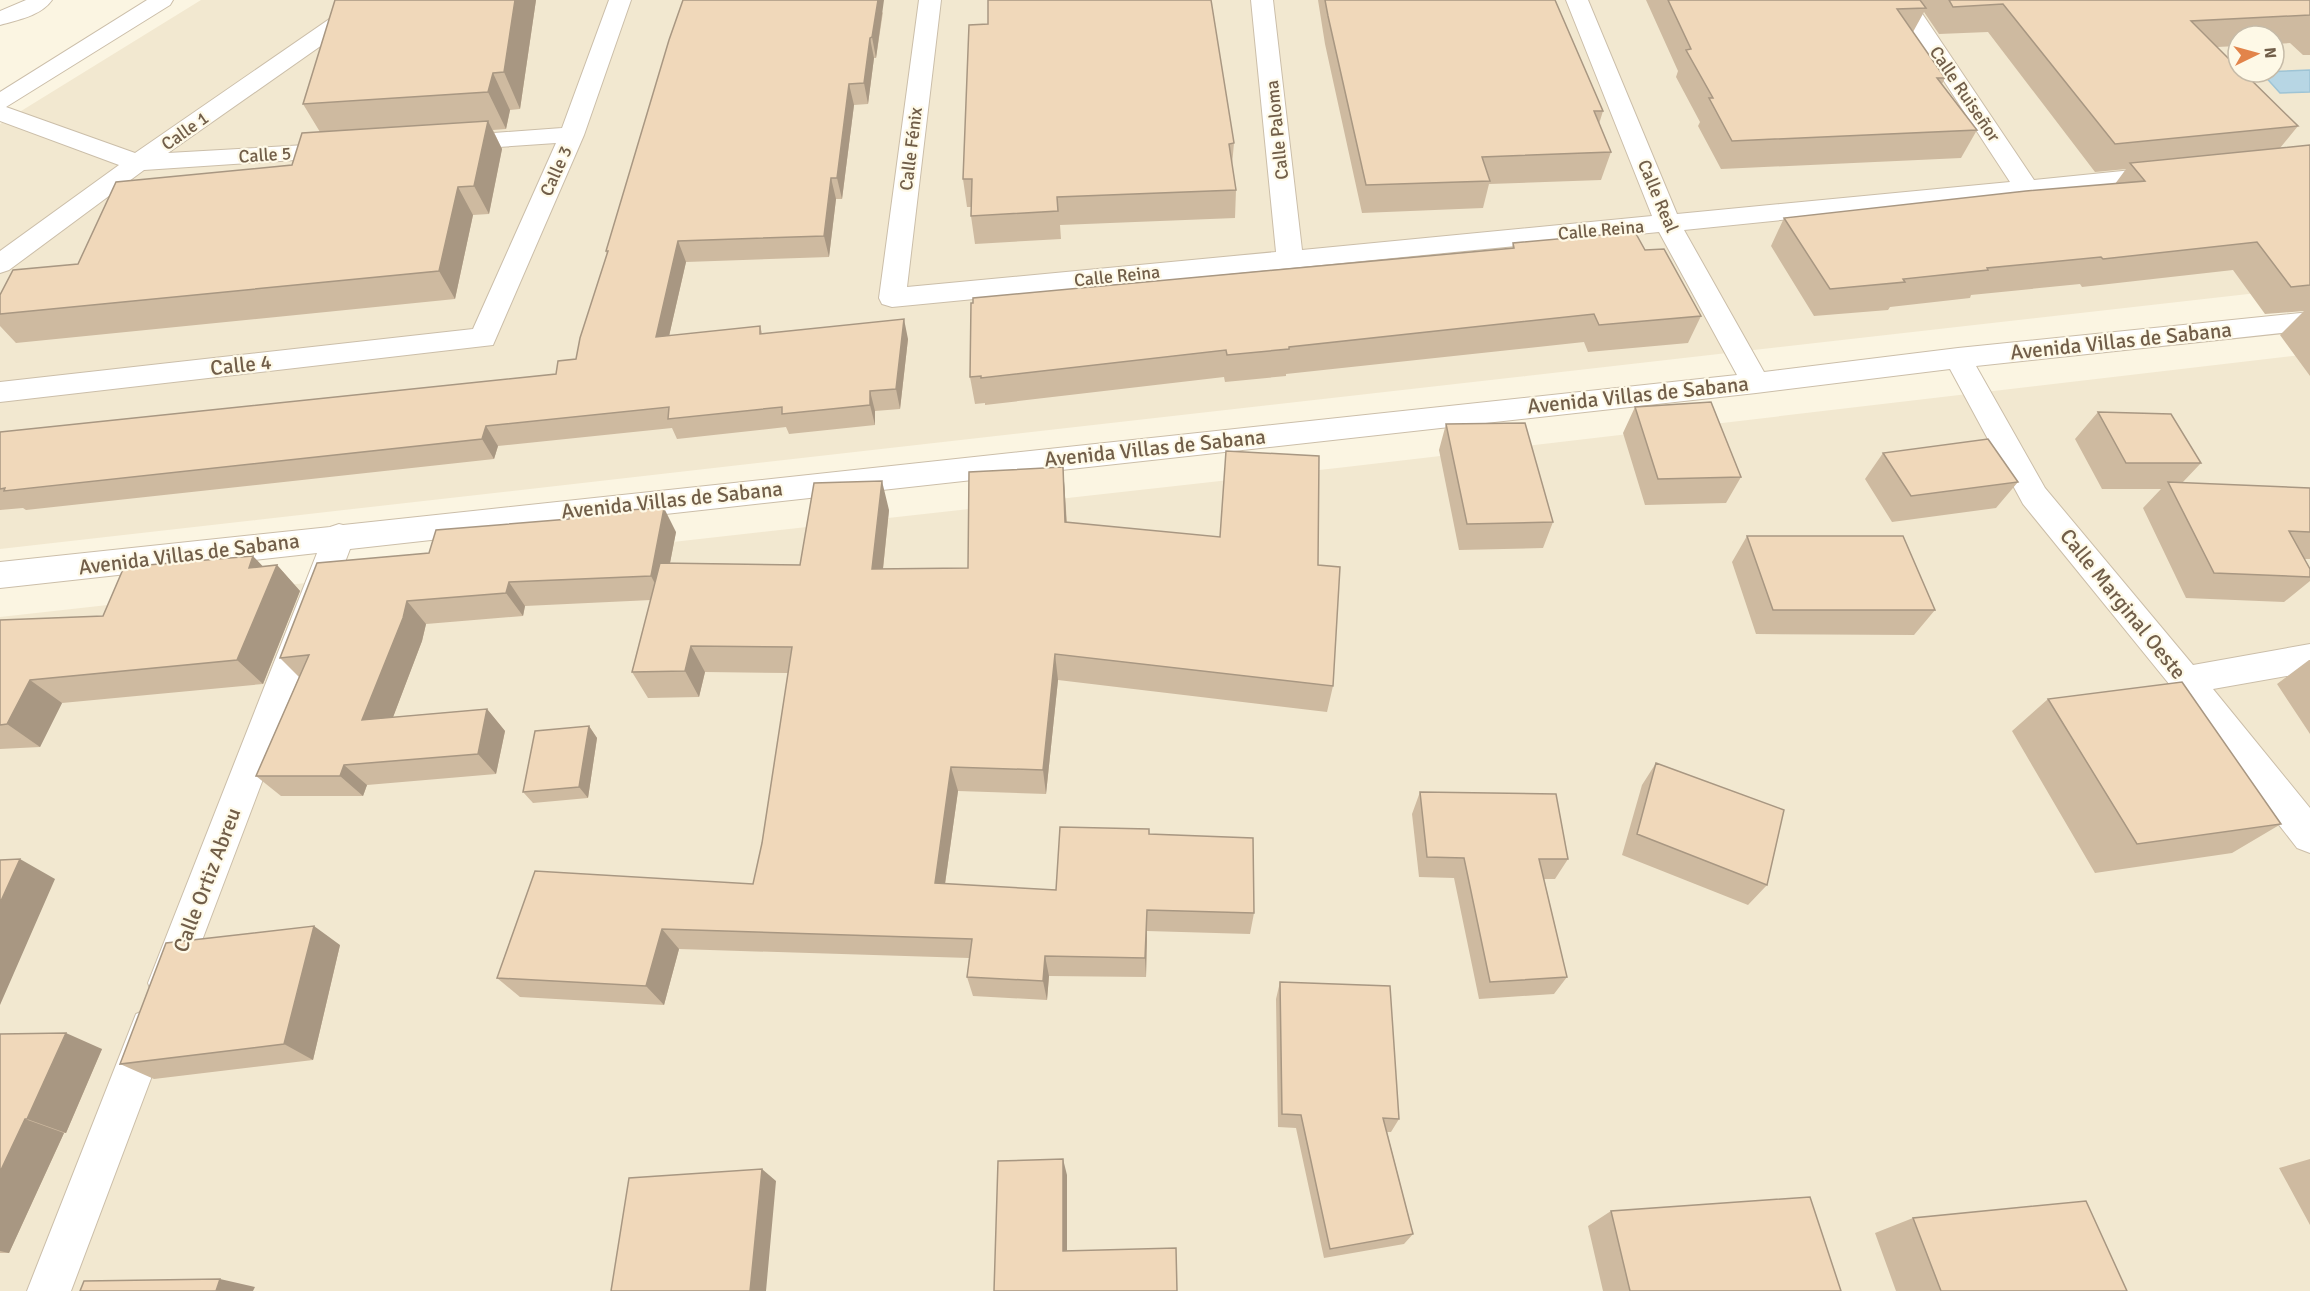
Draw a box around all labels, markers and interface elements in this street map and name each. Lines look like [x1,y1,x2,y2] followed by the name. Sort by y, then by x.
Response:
[2226,24,2286,84] north arrow
[1925,42,2005,146] street label: Calle Ruiseñor
[2259,46,2280,59] text: N
[1261,79,1293,181] street label: Calle Paloma
[895,105,927,192] street label: Calle Fénix
[157,107,213,155] street label: Calle 1
[238,142,292,168] street label: Calle 5
[535,142,577,200] street label: Calle 3
[1633,156,1683,236] street label: Calle Real
[1557,215,1645,245] street label: Calle Reina
[1073,261,1161,291] street label: Calle Reina
[2009,316,2233,366] street label: Avenida Villas de Sabana
[209,349,273,381] street label: Calle 4
[1526,370,1750,420] street label: Avenida Villas de Sabana
[1043,423,1267,473] street label: Avenida Villas de Sabana
[560,475,784,525] street label: Avenida Villas de Sabana
[2054,523,2192,685] street label: Calle Marginal Oeste
[77,528,301,580] street label: Avenida Villas de Sabana
[168,804,246,956] street label: Calle Ortiz Abreu

